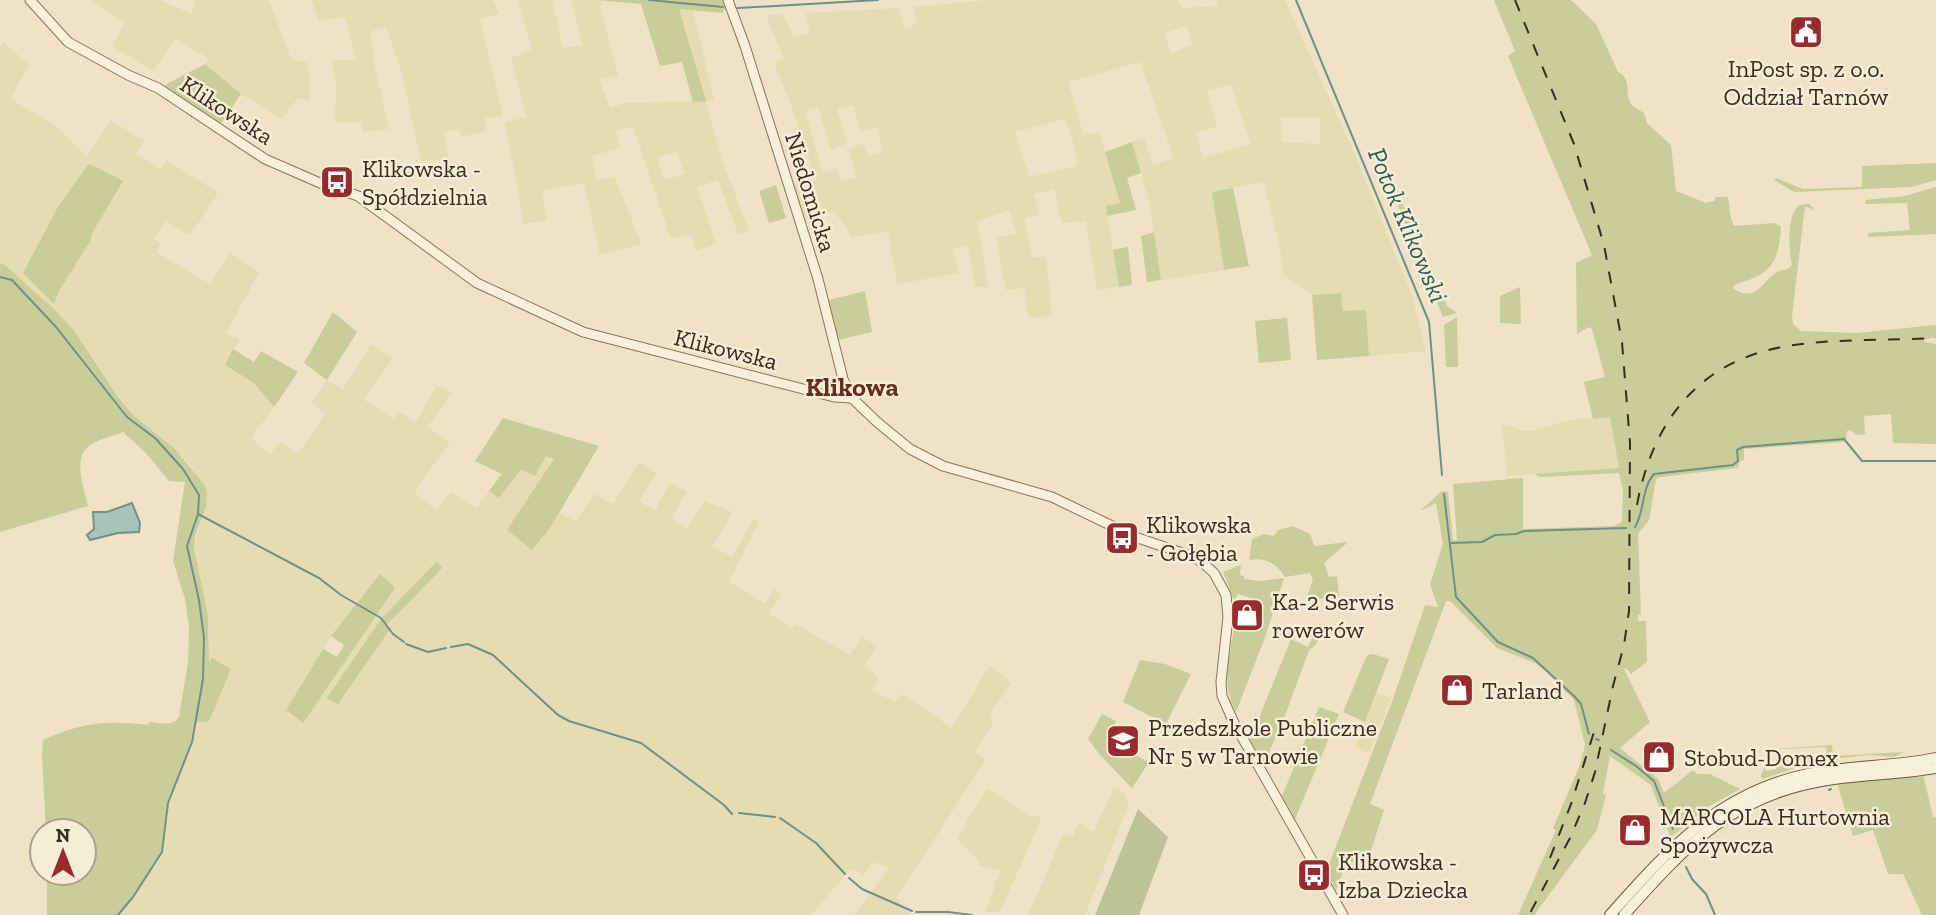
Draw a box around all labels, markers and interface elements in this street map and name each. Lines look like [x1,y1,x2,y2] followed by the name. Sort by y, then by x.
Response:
[1787,13,1825,51] public building icon: InPost sp. z o.o. Oddział Tarnów
[1724,54,1889,111] place label: InPost sp. z o.o. Oddział Tarnów
[175,69,279,151] street label: Klikowska
[779,129,843,256] street label: Niedomicka
[1361,143,1455,307] water label: Potok Klikowski
[362,154,488,211] place label: Klikowska - Spółdzielnia
[318,163,356,201] bus stop icon: Klikowska - Spółdzielnia
[671,322,781,376] street label: Klikowska
[805,371,899,403] district label: Klikowa
[1146,510,1252,567] place label: Klikowska - Gołębia
[1103,519,1141,557] bus stop icon: Klikowska - Gołębia
[1272,587,1394,644] place label: Ka-2 Serwis rowerów
[1228,596,1266,634] shop icon: Ka-2 Serwis rowerów
[1438,671,1476,709] shop icon: Tarland
[1482,676,1563,705] place label: Tarland
[1148,713,1377,770] place label: Przedszkole Publiczne Nr 5 w Tarnowie
[1104,722,1142,760] school or university icon: Przedszkole Publiczne Nr 5 w Tarnowie
[1640,738,1678,776] shop icon: Stobud-Domex
[1684,743,1838,772] place label: Stobud-Domex
[1660,802,1890,859] place label: MARCOLA Hurtownia Spożywcza
[1616,811,1654,849] shop icon: MARCOLA Hurtownia Spożywcza
[28,817,98,887] north arrow
[56,824,70,847] text: N
[1338,847,1468,904] place label: Klikowska - Izba Dziecka
[1295,856,1333,894] bus stop icon: Klikowska - Izba Dziecka

